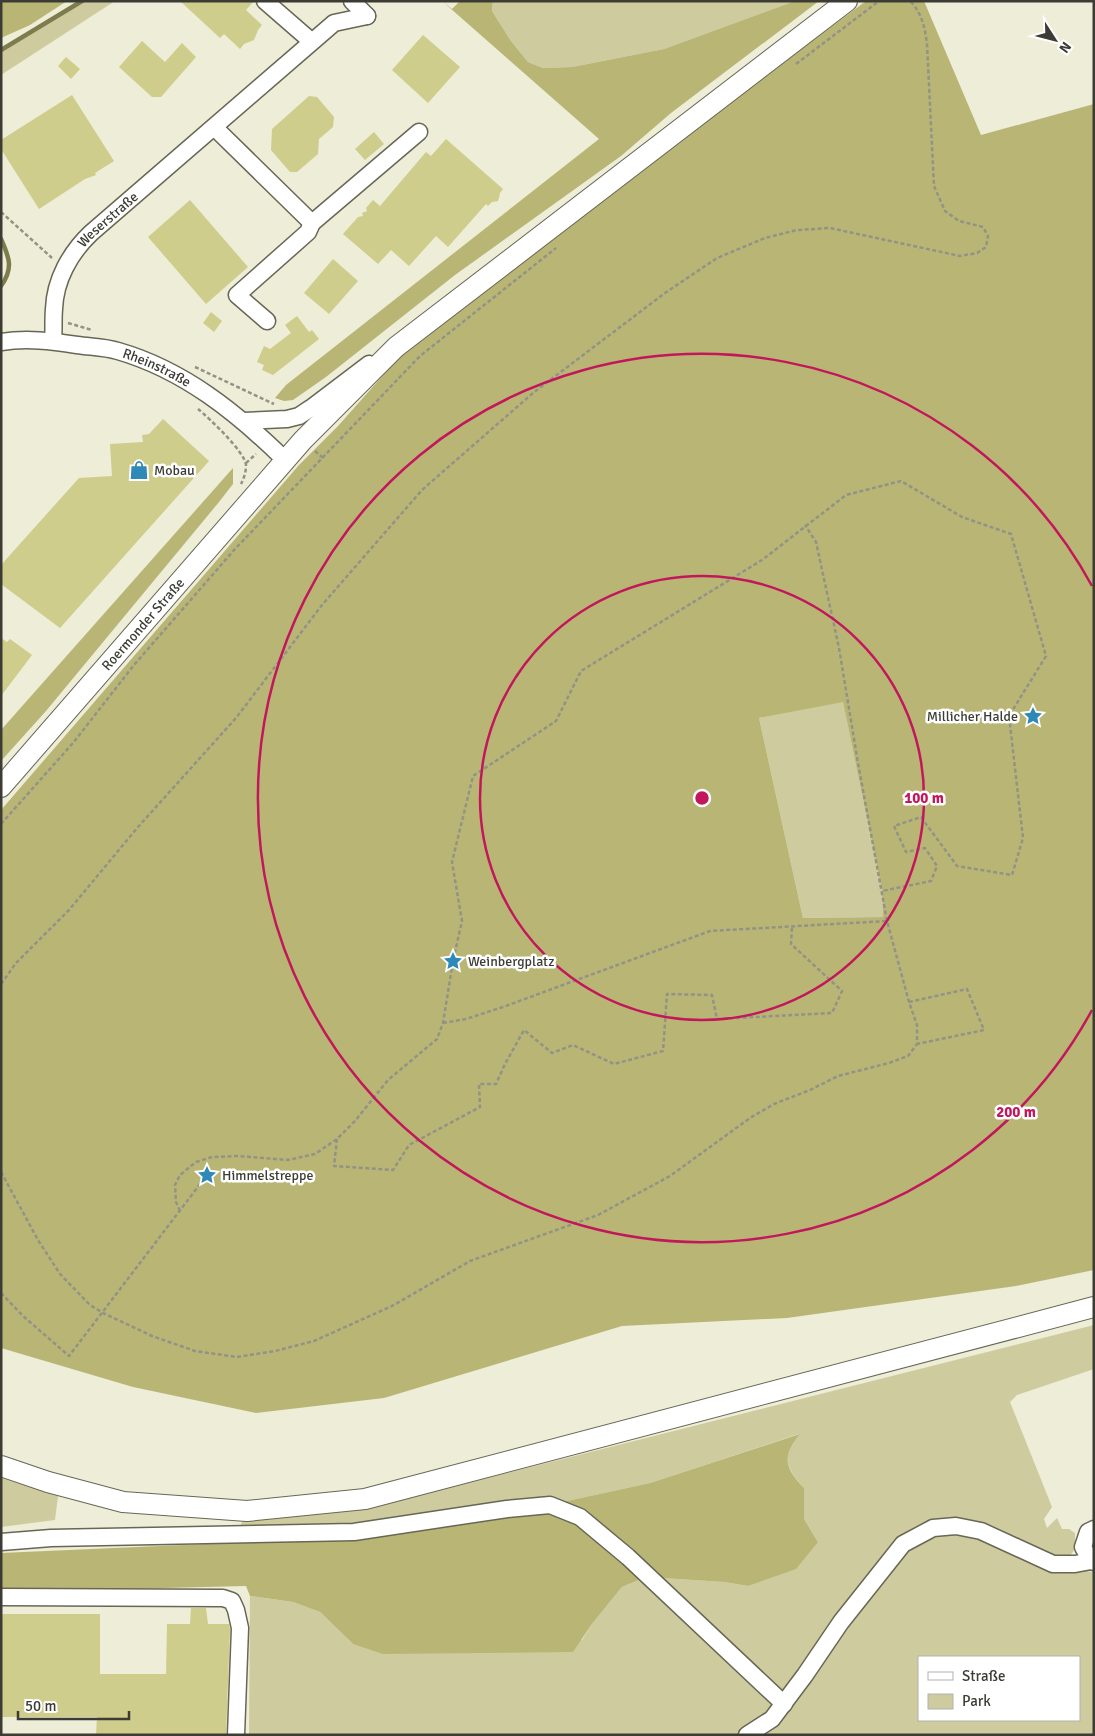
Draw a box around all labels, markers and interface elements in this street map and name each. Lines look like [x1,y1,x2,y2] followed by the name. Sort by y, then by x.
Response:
[1030,15,1080,65] north arrow
[1055,38,1075,56] text: N
[74,188,142,251] street label: Weserstraße
[120,345,194,391] street label: Rheinstraße
[128,459,150,481] shop icon: Mobau
[154,462,195,479] place label: Mobau
[98,575,188,674] street label: Roermonder Straße
[1022,705,1044,727] place icon: Millicher Halde
[927,708,1018,725] place label: Millicher Halde
[693,789,711,807] centre of rings
[904,789,944,807] text: 100 m
[442,950,464,972] place icon: Weinbergplatz
[468,953,554,970] place label: Weinbergplatz
[996,1103,1036,1121] text: 200 m
[196,1164,218,1186] place icon: Himmelstreppe
[222,1167,313,1184] place label: Himmelstreppe
[918,1656,1080,1721] legend
[962,1667,1006,1685] text: Straße
[18,1688,129,1720] scale bar
[962,1692,991,1710] text: Park
[25,1697,56,1715] text: 50 m

